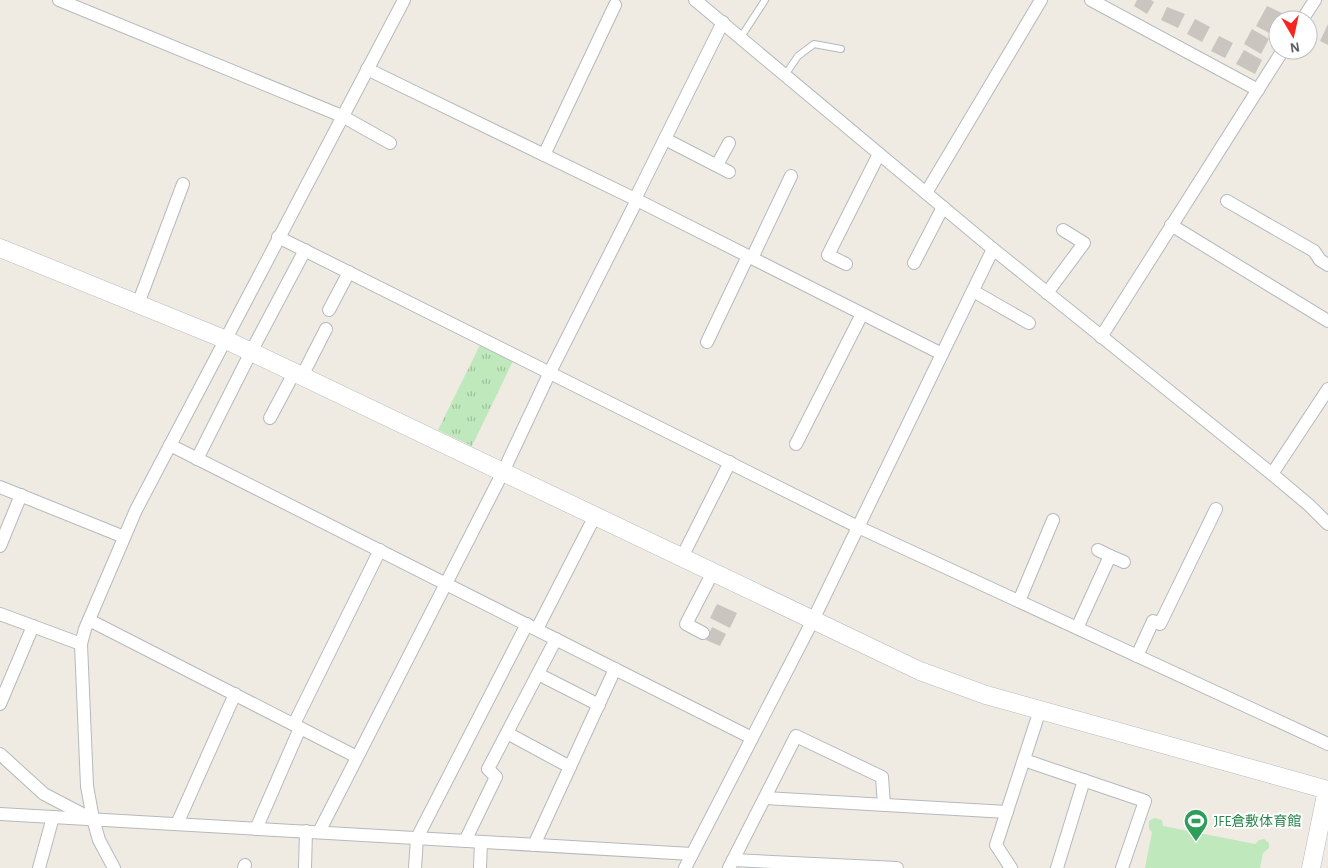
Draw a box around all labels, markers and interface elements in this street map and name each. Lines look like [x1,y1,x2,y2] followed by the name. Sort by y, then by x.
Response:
[1268,10,1318,60] north arrow
[1289,39,1301,55] text: N
[1183,808,1209,842] sports icon: JFE倉敷体育館
[1214,813,1301,829] place label: JFE倉敷体育館

